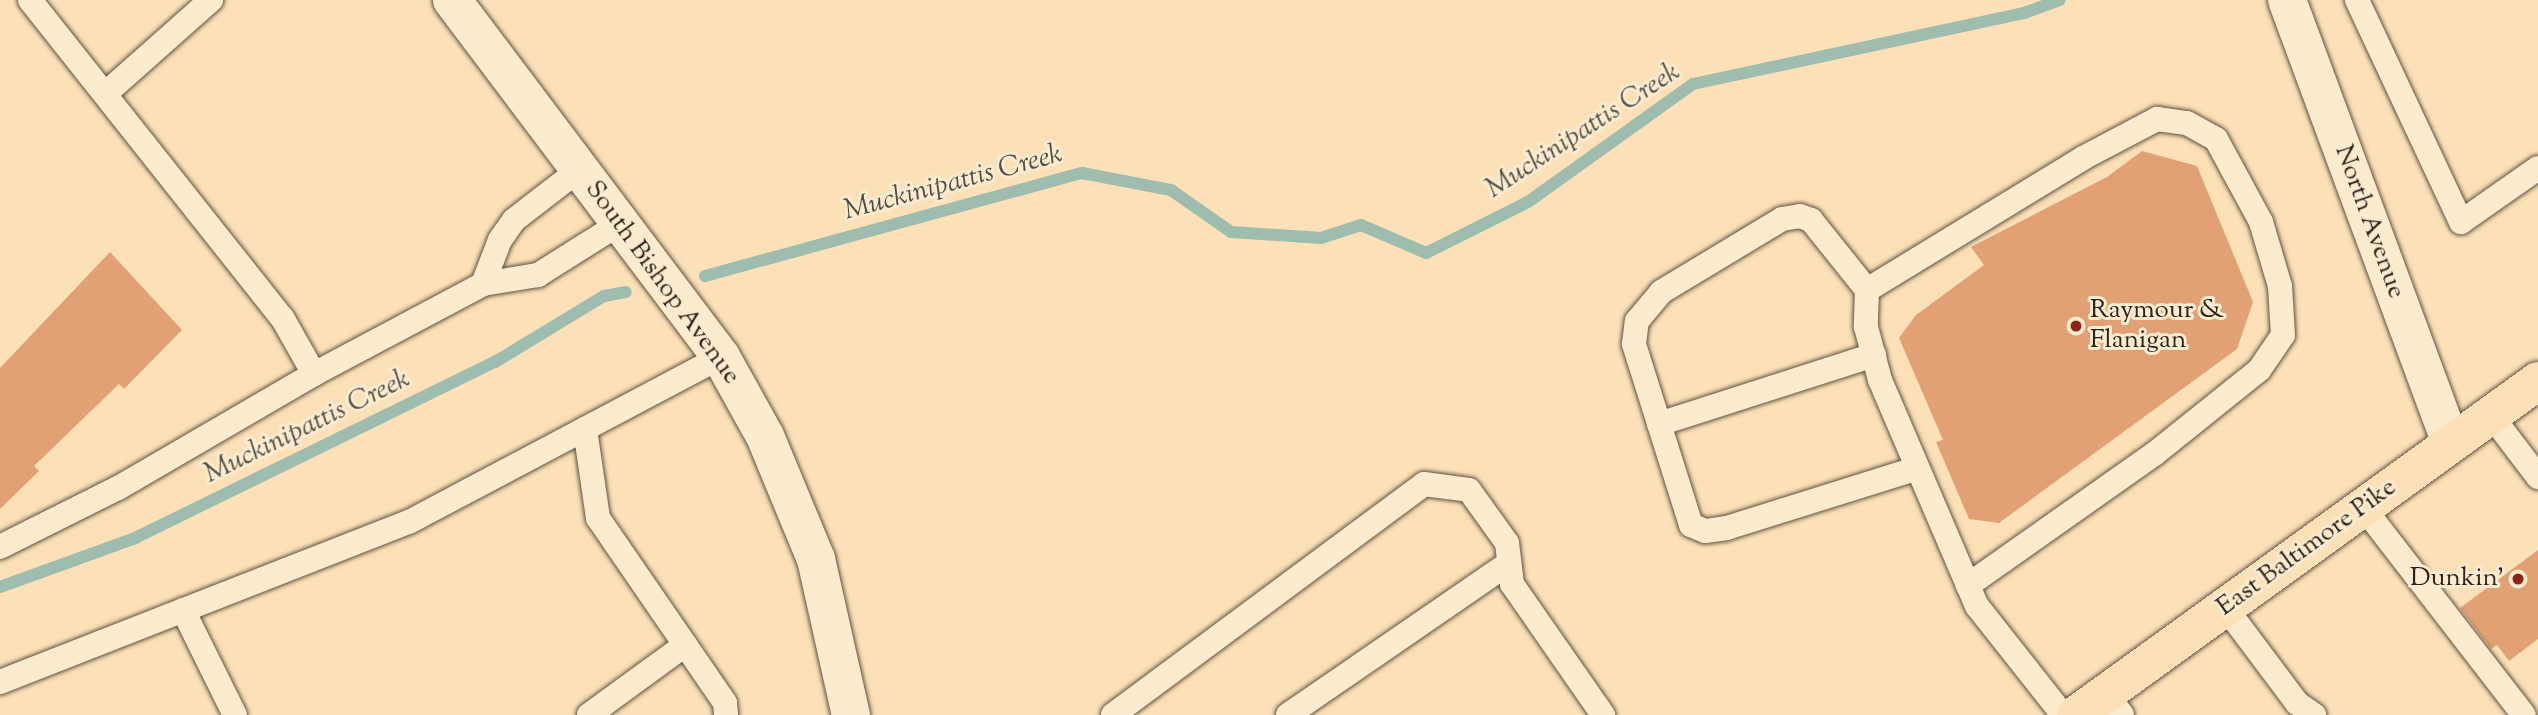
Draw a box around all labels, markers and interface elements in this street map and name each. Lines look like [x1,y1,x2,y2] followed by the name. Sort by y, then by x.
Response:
[1480,56,1686,206] water label: Muckinipattis Creek
[840,138,1066,228] water label: Muckinipattis Creek
[2327,141,2411,303] street label: North Avenue
[578,175,746,391] street label: South Bishop Avenue
[2090,295,2224,356] place label: Raymour & Flanigan
[2068,318,2084,334] marker: Raymour & Flanigan
[199,363,415,491] water label: Muckinipattis Creek
[2211,472,2403,624] street label: East Baltimore Pike
[2410,563,2504,595] place label: Dunkin'
[2510,571,2526,587] marker: Dunkin'

